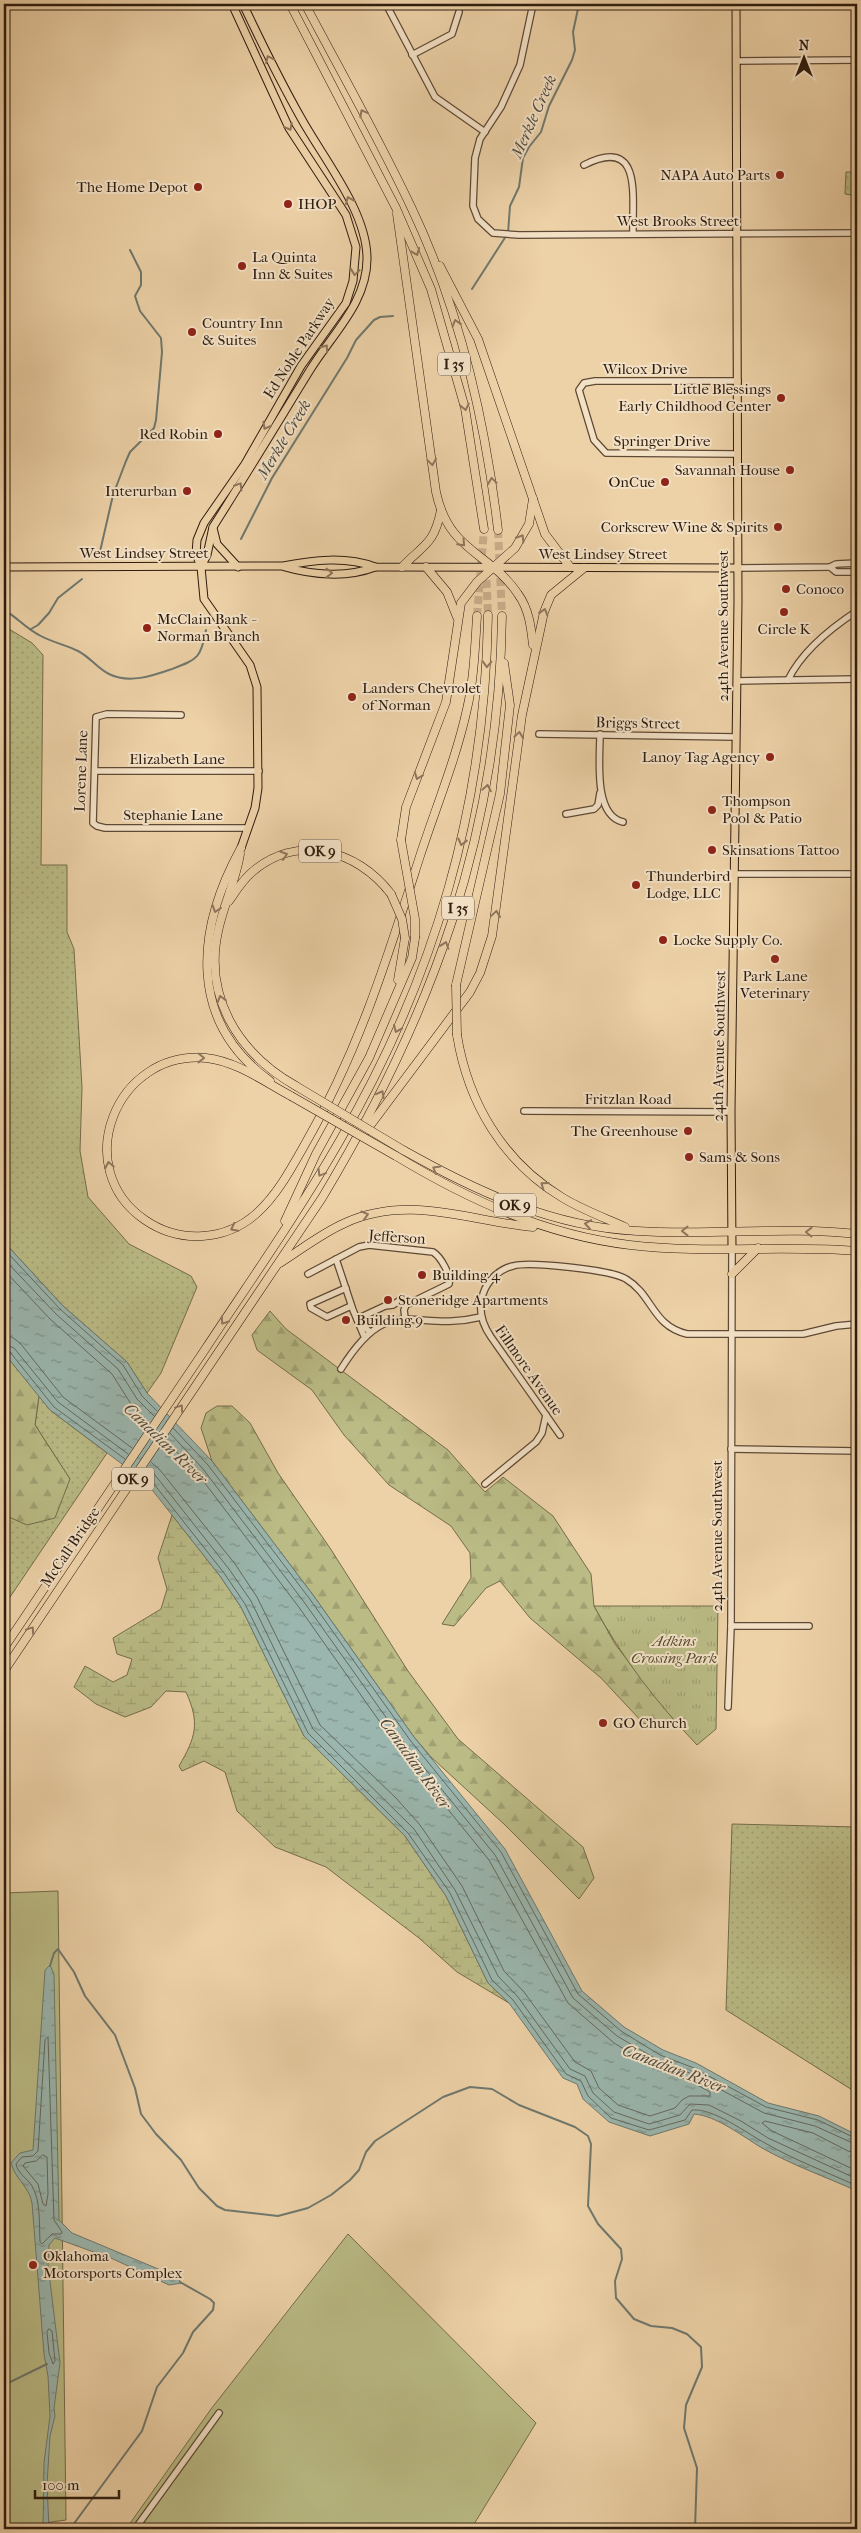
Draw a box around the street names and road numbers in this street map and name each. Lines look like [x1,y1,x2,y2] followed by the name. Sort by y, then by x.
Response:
[616,212,740,230] street label: West Brooks Street
[260,293,339,402] street label: Ed Noble Parkway
[438,352,470,376] road number: I 35
[602,360,688,378] street label: Wilcox Drive
[614,432,711,450] street label: Springer Drive
[78,544,209,562] street label: West Lindsey Street
[537,545,668,563] street label: West Lindsey Street
[714,550,732,702] street label: 24th Avenue Southwest
[595,713,681,733] street label: Briggs Street
[71,729,91,812] street label: Lorene Lane
[129,750,225,768] street label: Elizabeth Lane
[123,806,223,824] street label: Stephanie Lane
[299,839,341,862] road number: OK 9
[442,896,474,920] road number: I 35
[709,969,729,1122] street label: 24th Avenue Southwest
[584,1090,672,1108] street label: Fritzlan Road
[494,1194,536,1216] road number: OK 9
[367,1226,426,1248] street label: Jefferson
[491,1321,567,1419] street label: Fillmore Avenue
[708,1460,726,1612] street label: 24th Avenue Southwest
[112,1468,154,1490] road number: OK 9
[37,1503,104,1591] street label: McCall Bridge

